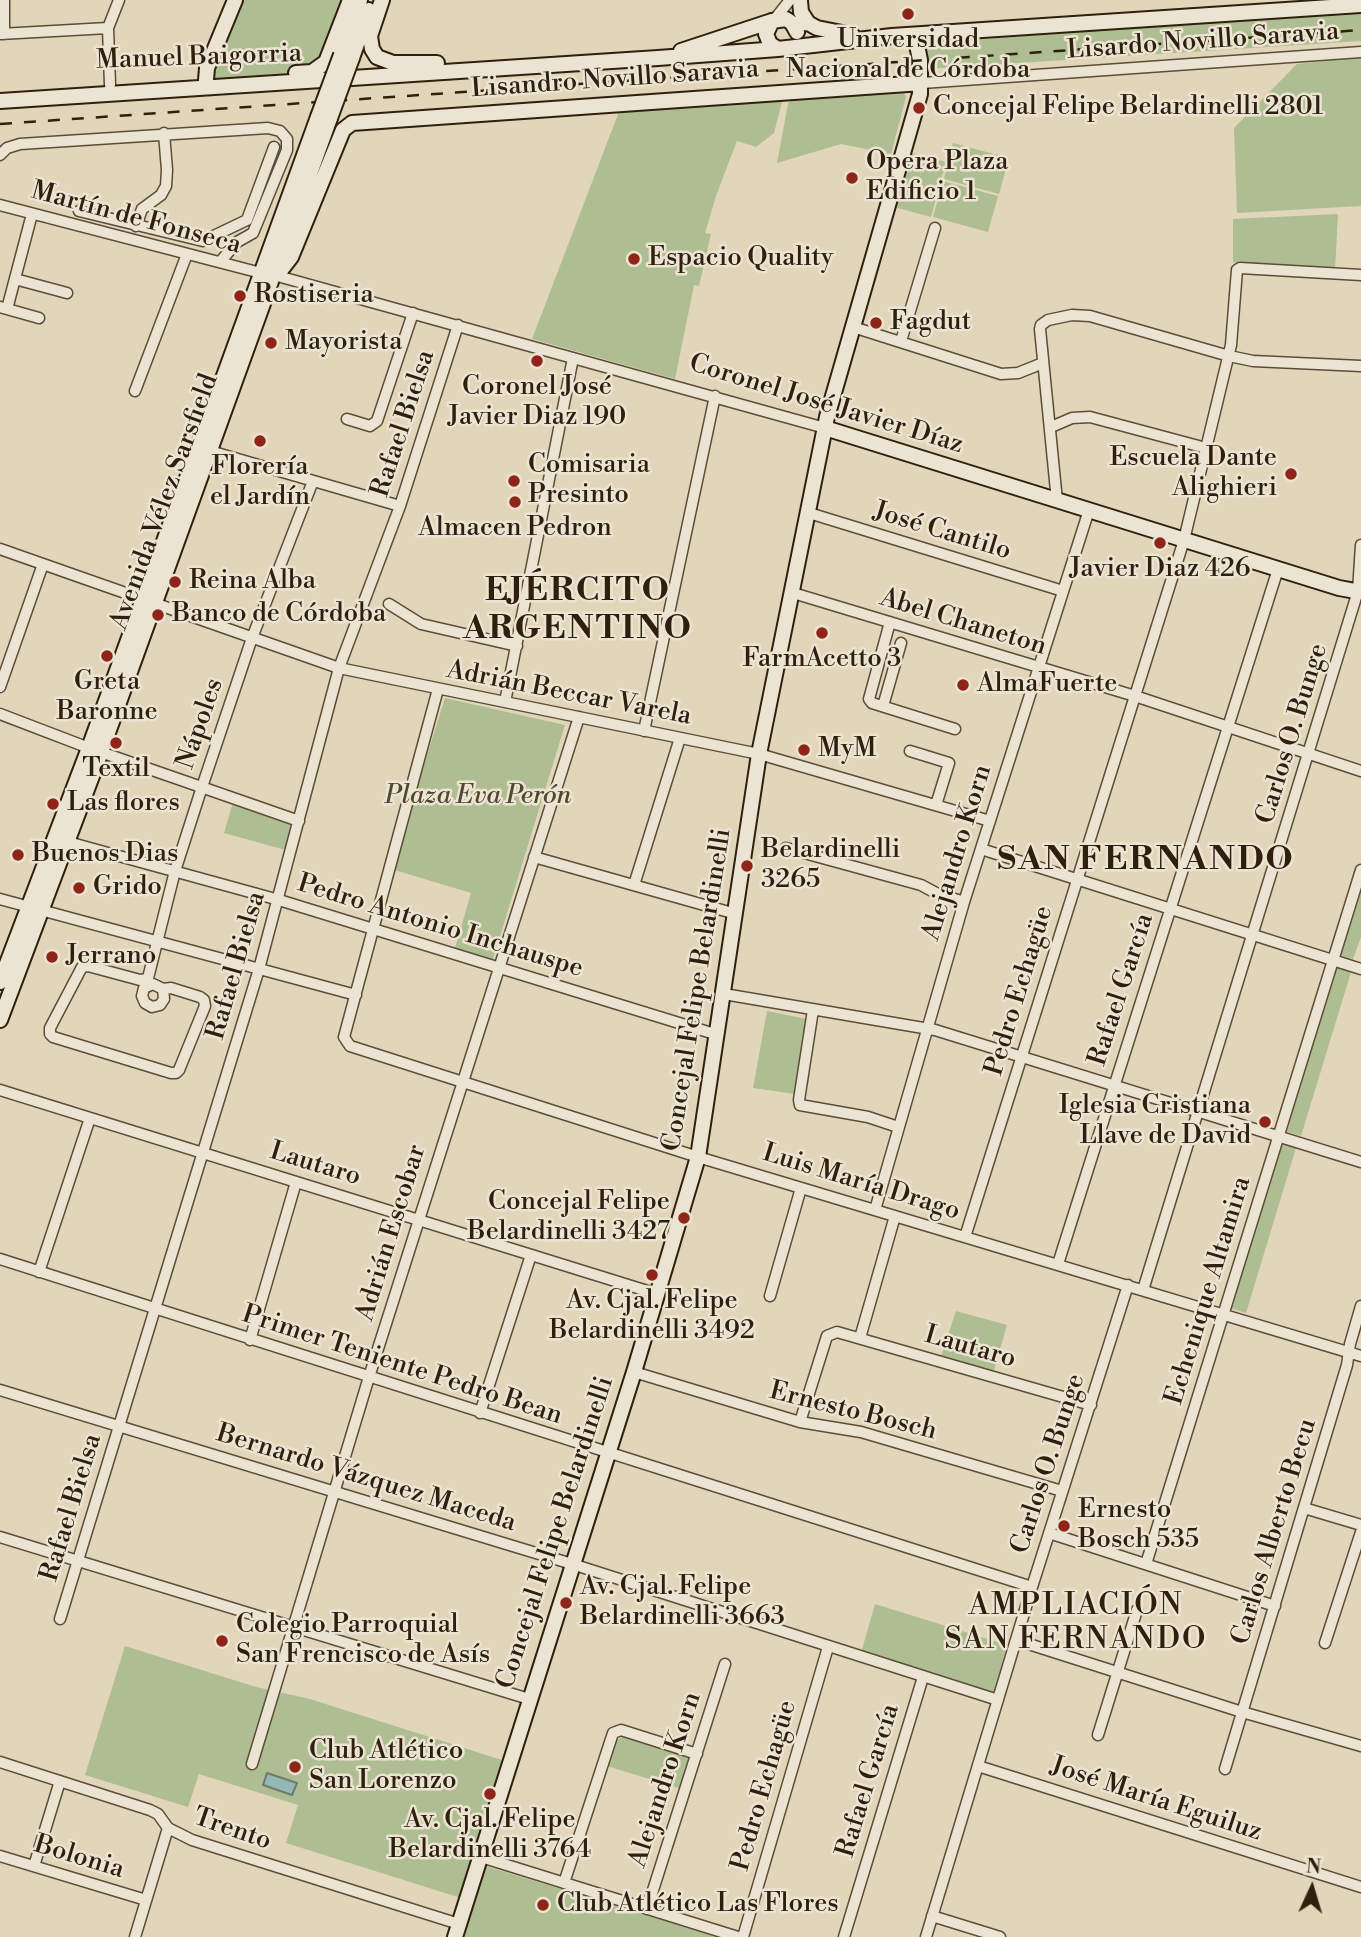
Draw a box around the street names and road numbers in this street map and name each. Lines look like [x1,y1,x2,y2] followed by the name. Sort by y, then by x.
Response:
[1066,17,1340,67] street label: Lisardo Novillo Saravia
[96,39,302,77] street label: Manuel Baigorria
[470,54,760,106] street label: Lisandro Novillo Saravia
[28,176,244,262] street label: Martín de Fonseca
[366,347,442,501] street label: Rafael Bielsa
[685,348,967,462] street label: Coronel José Javier Díaz
[104,370,226,634] street label: Avenida Vélez Sarsfield
[869,496,1015,568] street label: José Cantilo
[876,583,1050,663] street label: Abel Chaneton
[1251,640,1335,828] street label: Carlos O. Bunge
[444,655,694,733] street label: Adrián Beccar Varela
[171,675,231,773] street label: Nápoles
[916,761,1000,945] street label: Alejandro Korn
[657,826,739,1154] street label: Concejal Felipe Belardinelli
[293,869,587,985] street label: Pedro Antonio Inchauspe
[201,888,273,1044] street label: Rafael Bielsa
[979,902,1061,1080] street label: Pedro Echagüe
[1083,910,1161,1070] street label: Rafael García
[266,1136,364,1194] street label: Lautaro
[758,1138,964,1228] street label: Luis María Drago
[350,1141,434,1325] street label: Adrián Escobar
[1159,1173,1259,1409] street label: Echenique Altamira
[238,1299,566,1433] street label: Primer Teniente Pedro Bean
[921,1320,1019,1376] street label: Lautaro
[1005,1370,1093,1558] street label: Carlos O. Bunge
[491,1373,621,1693] street label: Concejal Felipe Belardinelli
[766,1376,940,1448] street label: Ernesto Bosch
[1226,1415,1324,1649] street label: Carlos Alberto Becu
[212,1419,520,1539] street label: Bernardo Vázquez Maceda
[35,1430,109,1586] street label: Rafael Bielsa
[623,1689,709,1871] street label: Alejandro Korn
[726,1697,804,1875] street label: Pedro Echagüe
[831,1701,907,1861] street label: Rafael García
[1046,1751,1266,1849] street label: José María Eguiluz
[189,1802,275,1858] street label: Trento
[30,1830,128,1886] street label: Bolonia

